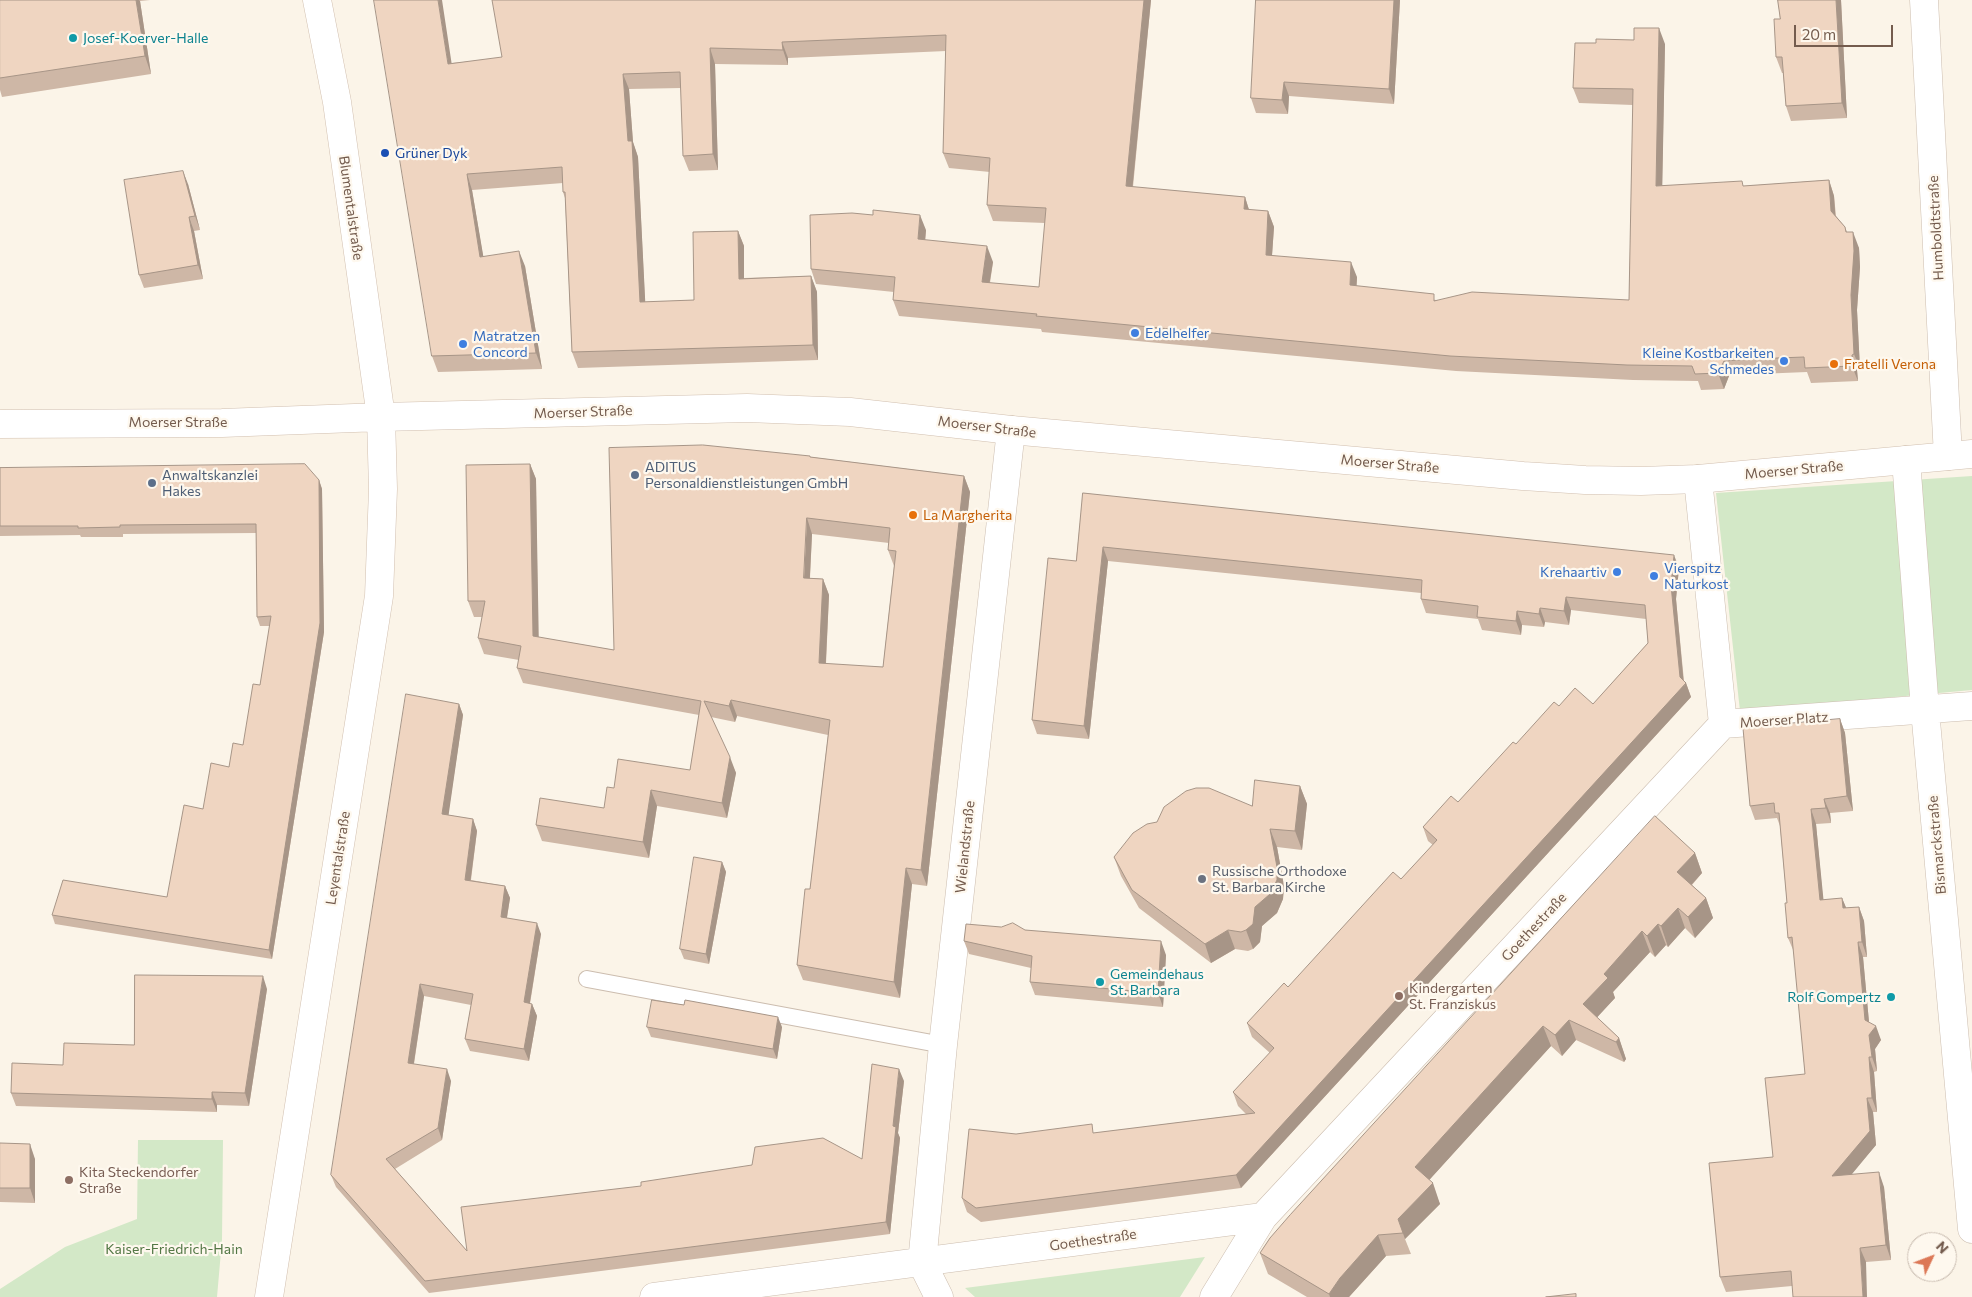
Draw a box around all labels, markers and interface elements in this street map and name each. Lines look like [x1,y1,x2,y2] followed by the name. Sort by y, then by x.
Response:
[1797,15,1896,47] scale bar
[1802,25,1836,43] text: 20 m
[83,30,208,46] place label: Josef-Koerver-Halle
[67,32,79,44] marker: Josef-Koerver-Halle
[395,145,467,161] place label: Grüner Dyk
[379,147,391,159] marker: Grüner Dyk
[335,155,367,261] street label: Blumentalstraße
[1925,175,1947,281] street label: Humboldtstraße
[1145,325,1209,341] place label: Edelhelfer
[1129,327,1141,339] marker: Edelhelfer
[473,328,540,361] place label: Matratzen Concord
[457,338,469,350] marker: Matratzen Concord
[1642,345,1774,378] place label: Kleine Kostbarkeiten Schmedes
[1778,355,1790,367] marker: Kleine Kostbarkeiten Schmedes
[1844,356,1936,372] place label: Fratelli Verona
[1828,358,1840,370] marker: Fratelli Verona
[533,402,633,422] street label: Moerser Straße
[937,413,1037,441] street label: Moerser Straße
[129,414,227,430] street label: Moerser Straße
[1340,451,1440,477] street label: Moerser Straße
[1744,457,1844,483] street label: Moerser Straße
[645,459,848,492] place label: ADITUS Personaldienstleistungen GmbH
[162,467,258,500] place label: Anwaltskanzlei Hakes
[629,469,641,481] marker: ADITUS Personaldienstleistungen GmbH
[146,477,158,489] marker: Anwaltskanzlei Hakes
[923,507,1012,523] place label: La Margherita
[907,509,919,521] marker: La Margherita
[1664,560,1729,592] place label: Vierspitz Naturkost
[1540,564,1607,580] place label: Krehaartiv
[1611,566,1623,578] marker: Krehaartiv
[1648,570,1660,582] marker: Vierspitz Naturkost
[1739,709,1829,731] street label: Moerser Platz
[1924,795,1950,895] street label: Bismarckstraße
[952,800,978,894] street label: Wielandstraße
[322,810,354,906] street label: Leyentalstraße
[1212,863,1347,896] place label: Russische Orthodoxe St. Barbara Kirche
[1196,873,1208,885] marker: Russische Orthodoxe St. Barbara Kirche
[1498,889,1570,965] street label: Goethestraße
[1110,966,1204,999] place label: Gemeindehaus St. Barbara
[1094,976,1106,988] marker: Gemeindehaus St. Barbara
[1409,980,1496,1012] place label: Kindergarten St. Franziskus
[1787,989,1881,1005] place label: Rolf Gompertz
[1393,990,1405,1002] marker: Kindergarten St. Franziskus
[1885,991,1897,1003] marker: Rolf Gompertz
[79,1164,199,1196] place label: Kita Steckendorfer Straße
[63,1174,75,1186] marker: Kita Steckendorfer Straße
[1048,1226,1138,1254] street label: Goethestraße
[1907,1232,1957,1282] north arrow
[1933,1237,1952,1257] text: N
[105,1241,243,1257] park label: Kaiser-Friedrich-Hain

